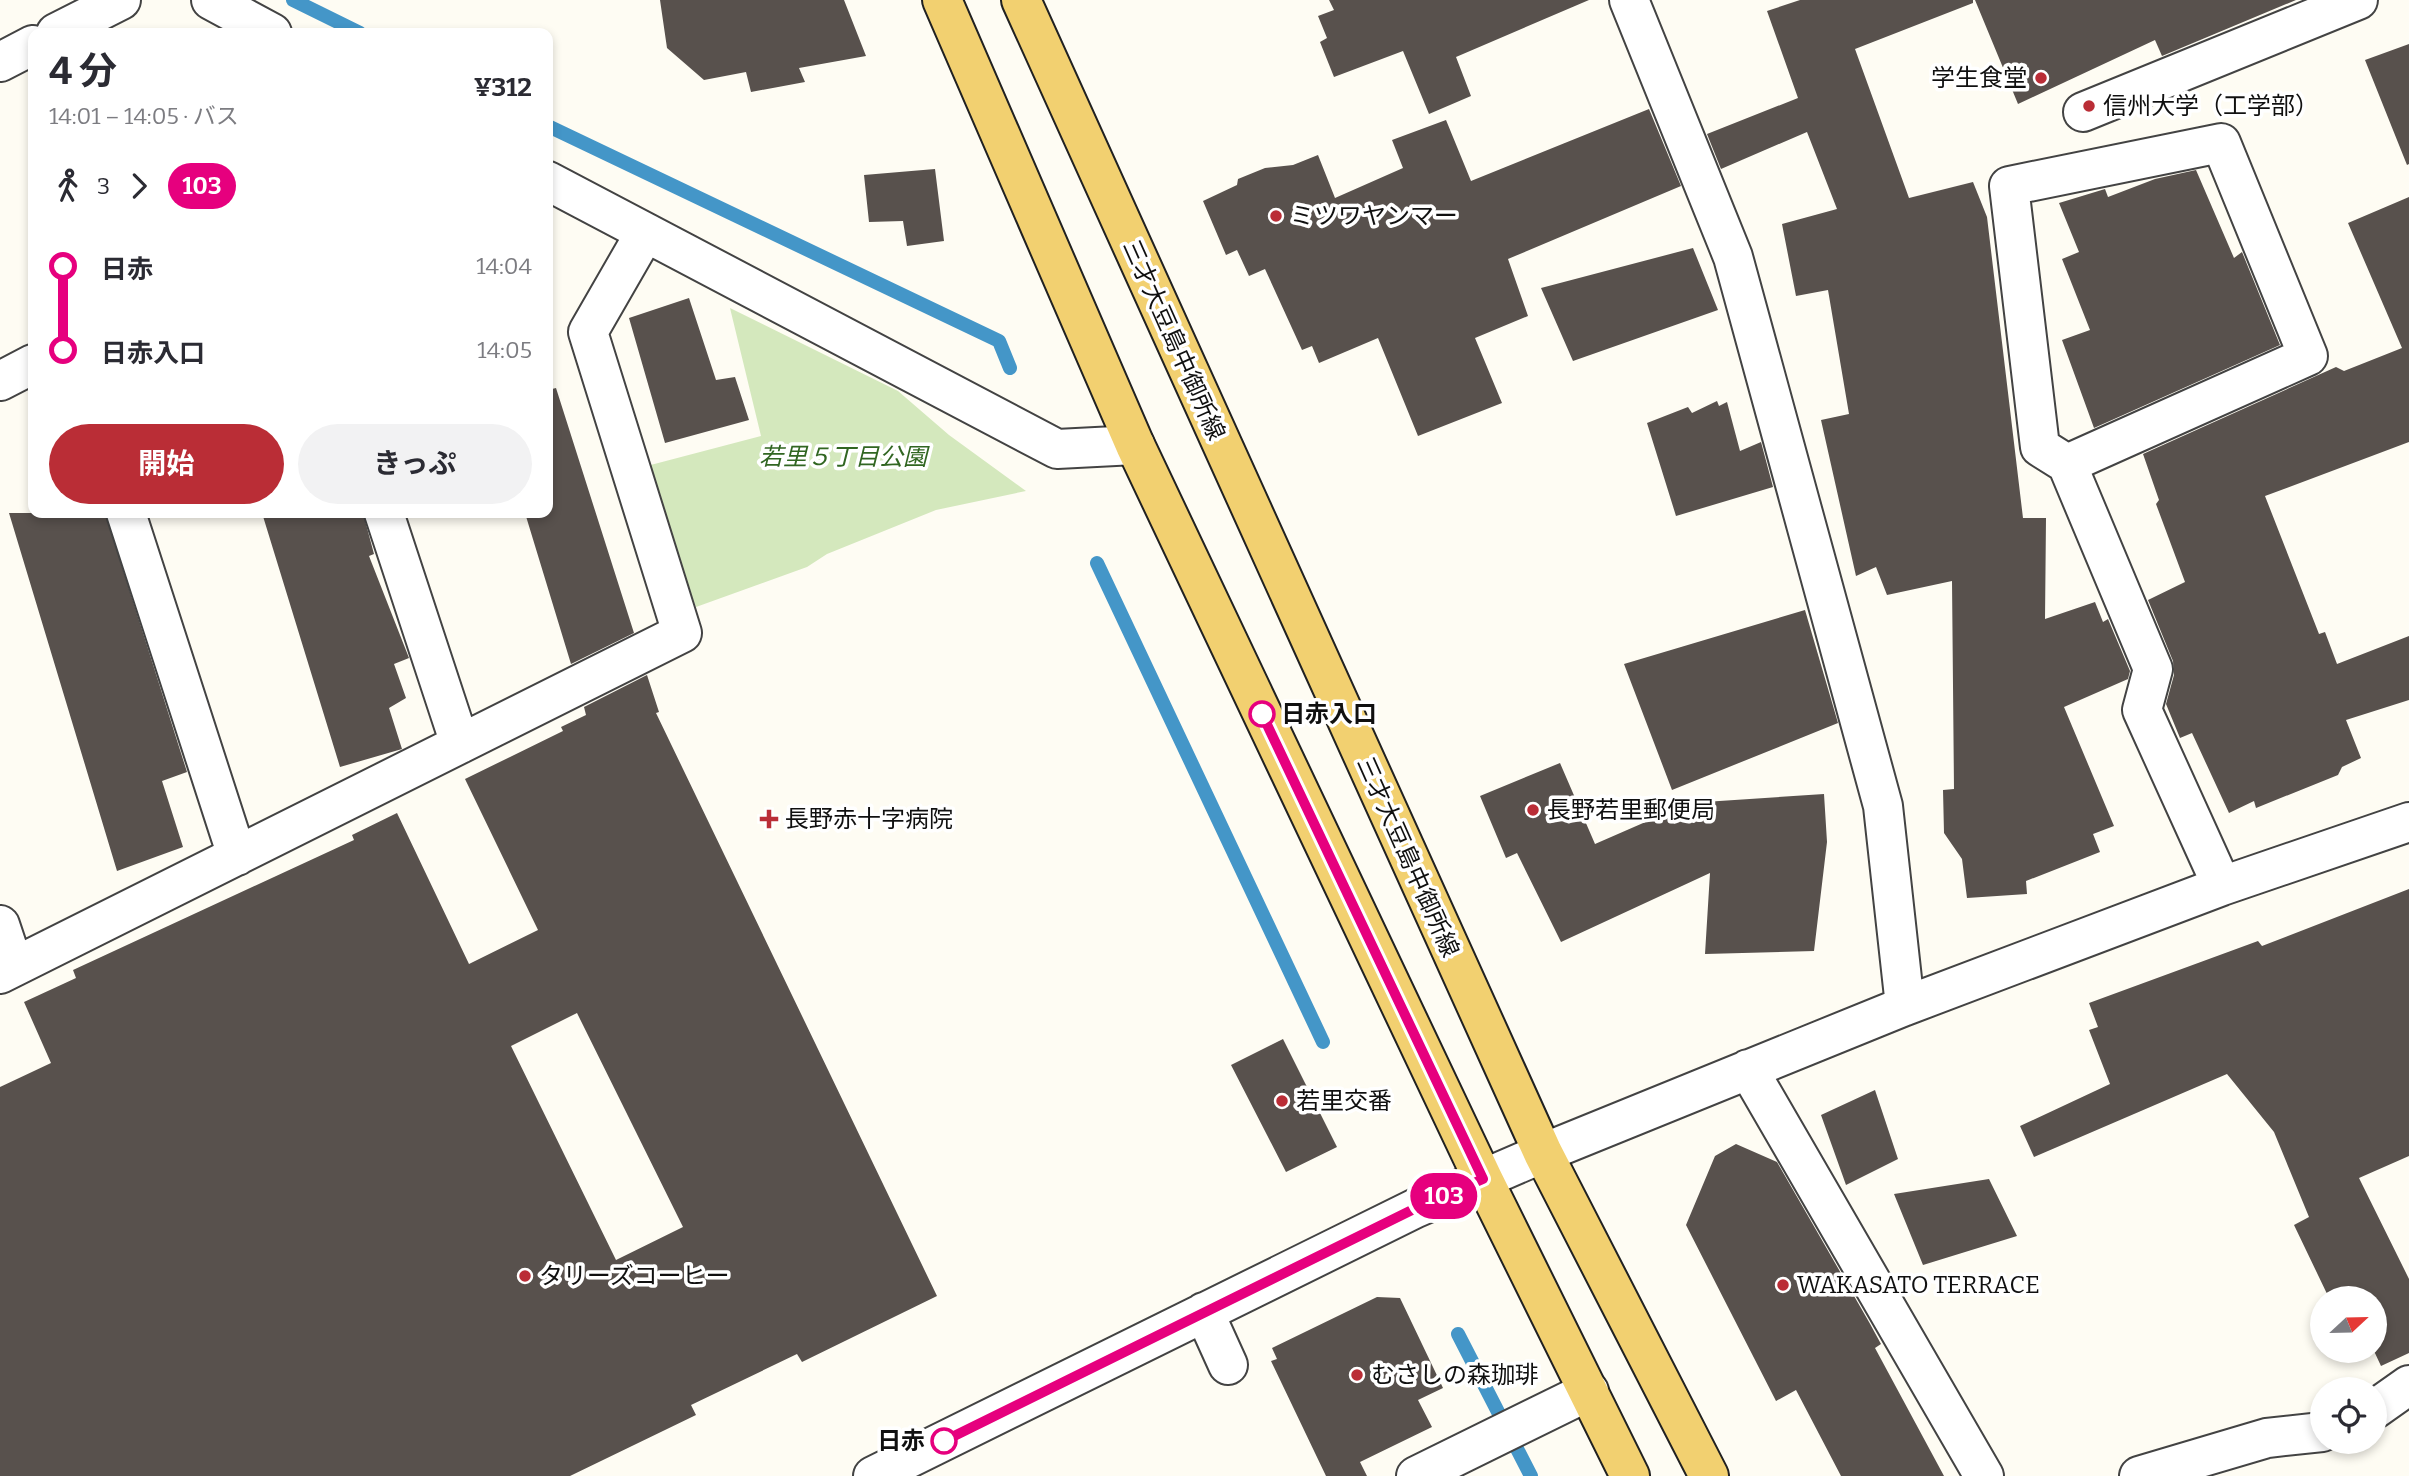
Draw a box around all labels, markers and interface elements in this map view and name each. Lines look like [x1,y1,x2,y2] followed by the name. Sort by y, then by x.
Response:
[49,48,117,94] text: 4 分
[1931,64,2027,92] place label: 学生食堂
[2033,70,2049,86] marker: 学生食堂
[474,72,532,103] text: ¥312
[2103,92,2319,120] place label: 信州大学（工学部）
[2081,98,2097,114] marker: 信州大学（工学部）
[49,102,239,130] text: 14:01 – 14:05 · バス
[49,167,87,205] icon: walk
[120,167,158,205] icon: forward
[97,172,110,200] text: 3
[182,172,222,200] text: 103
[1290,202,1458,230] place label: ミツワヤンマー
[1268,208,1284,224] marker: ミツワヤンマー
[1117,236,1231,444] street label: 三才大豆島中御所線
[476,252,532,280] text: 14:04
[101,254,153,285] text: 日赤
[477,336,532,364] text: 14:05
[101,338,205,369] text: 日赤入口
[49,424,284,504] button: 開始
[298,424,532,504] button: きっぷ
[759,443,930,471] park label: 若里５丁目公園
[1281,700,1377,728] place label: 日赤入口
[1249,701,1275,727] marker: 日赤入口
[1351,753,1465,961] street label: 三才大豆島中御所線
[1547,796,1715,824] place label: 長野若里郵便局
[1525,802,1541,818] marker: 長野若里郵便局
[785,805,953,833] place label: 長野赤十字病院
[759,809,779,829] marker: 長野赤十字病院
[1296,1087,1392,1115] place label: 若里交番
[1274,1093,1290,1109] marker: 若里交番
[1404,1173,1484,1219] line badge: 103
[1424,1182,1464,1210] text: 103
[539,1262,730,1290] place label: タリーズコーヒー
[517,1268,533,1284] marker: タリーズコーヒー
[1797,1271,2040,1299] place label: WAKASATO TERRACE
[1775,1277,1791,1293] marker: WAKASATO TERRACE
[2310,1286,2387,1363] north arrow
[2310,1286,2387,1454] map controls
[1371,1361,1539,1389] place label: むさしの森珈琲
[1349,1367,1365,1383] marker: むさしの森珈琲
[2310,1377,2387,1454] button: locate
[877,1427,925,1455] place label: 日赤
[931,1428,957,1454] marker: 日赤

